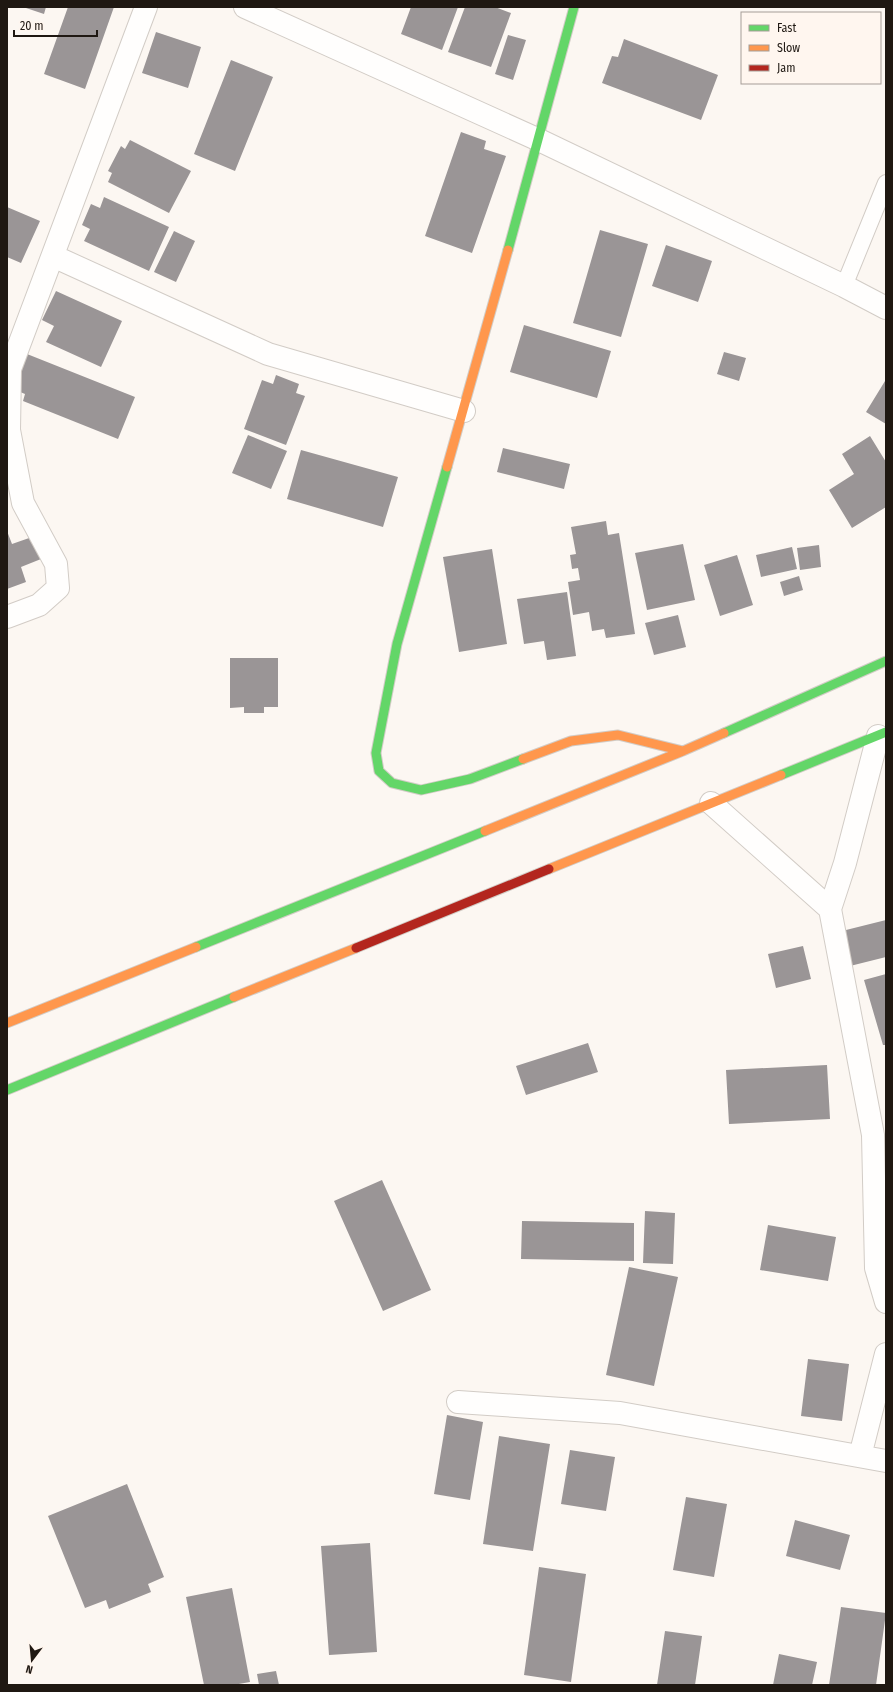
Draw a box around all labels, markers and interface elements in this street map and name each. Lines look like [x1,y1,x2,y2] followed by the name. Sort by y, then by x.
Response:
[14,12,97,38] scale bar
[741,12,881,84] legend
[20,19,44,33] text: 20 m
[777,21,796,35] text: Fast
[777,41,800,55] text: Slow
[777,61,795,75] text: Jam
[12,1640,52,1680] north arrow
[24,1662,34,1676] text: N

